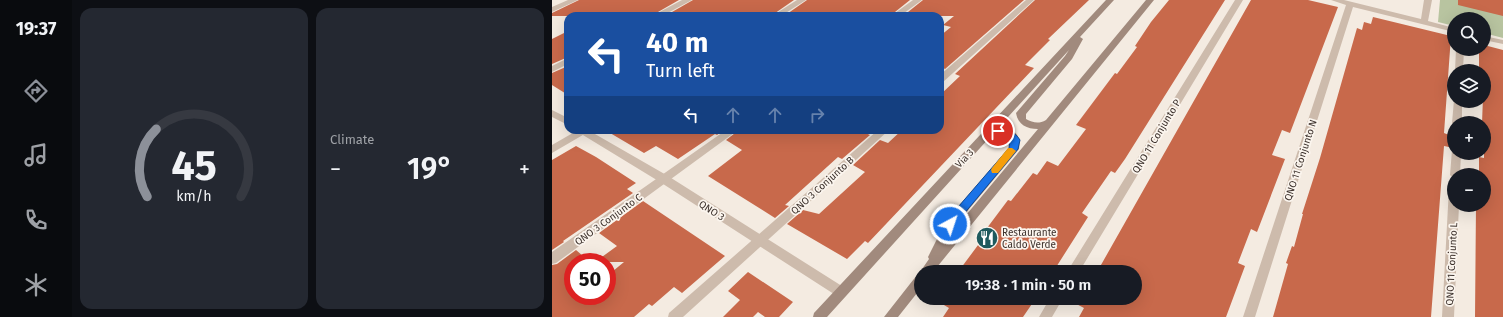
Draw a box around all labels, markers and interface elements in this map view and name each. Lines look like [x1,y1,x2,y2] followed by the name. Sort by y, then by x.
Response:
[1447,12,1491,212] map controls
[1447,12,1491,56] button: search
[16,18,56,40] text: 19:37
[646,26,709,59] text: 40 m
[580,28,632,80] icon: left
[646,60,715,82] text: Turn left
[1447,64,1491,108] button: layers
[22,77,50,105] icon: directions
[1130,97,1184,176] street label: QNO 11 Conjunto P
[680,104,702,126] icon: left
[722,104,744,126] icon: ahead
[764,104,786,126] icon: ahead
[806,104,828,126] icon: right
[981,114,1015,148] pin
[1447,116,1491,160] button: +
[1282,118,1320,203] street label: QNO 11 Conjunto N
[987,120,1009,142] icon: arrive
[330,132,374,147] text: Climate
[171,140,217,190] text: 45
[22,141,50,169] icon: music
[953,147,976,171] street label: Via 3
[407,151,453,187] text: 19°
[789,154,857,217] street label: QNO 3 Conjunto B
[330,156,341,183] text: −
[519,156,530,183] text: +
[1447,168,1491,212] button: −
[176,187,212,204] text: km/h
[573,191,645,248] street label: QNO 3 Conjunto C
[696,198,727,224] street label: QNO 3
[929,203,971,245] position arrow
[22,206,50,234] icon: phone
[1444,222,1460,306] street label: QNO 11 Conjunto L
[974,225,1000,251] restaurant icon: Restaurante Caldo Verde
[1002,227,1057,251] place label: Restaurante Caldo Verde
[564,253,616,305] speed limit sign: 50
[22,271,50,299] icon: climate
[965,276,1091,294] text: 19:38 · 1 min · 50 m

